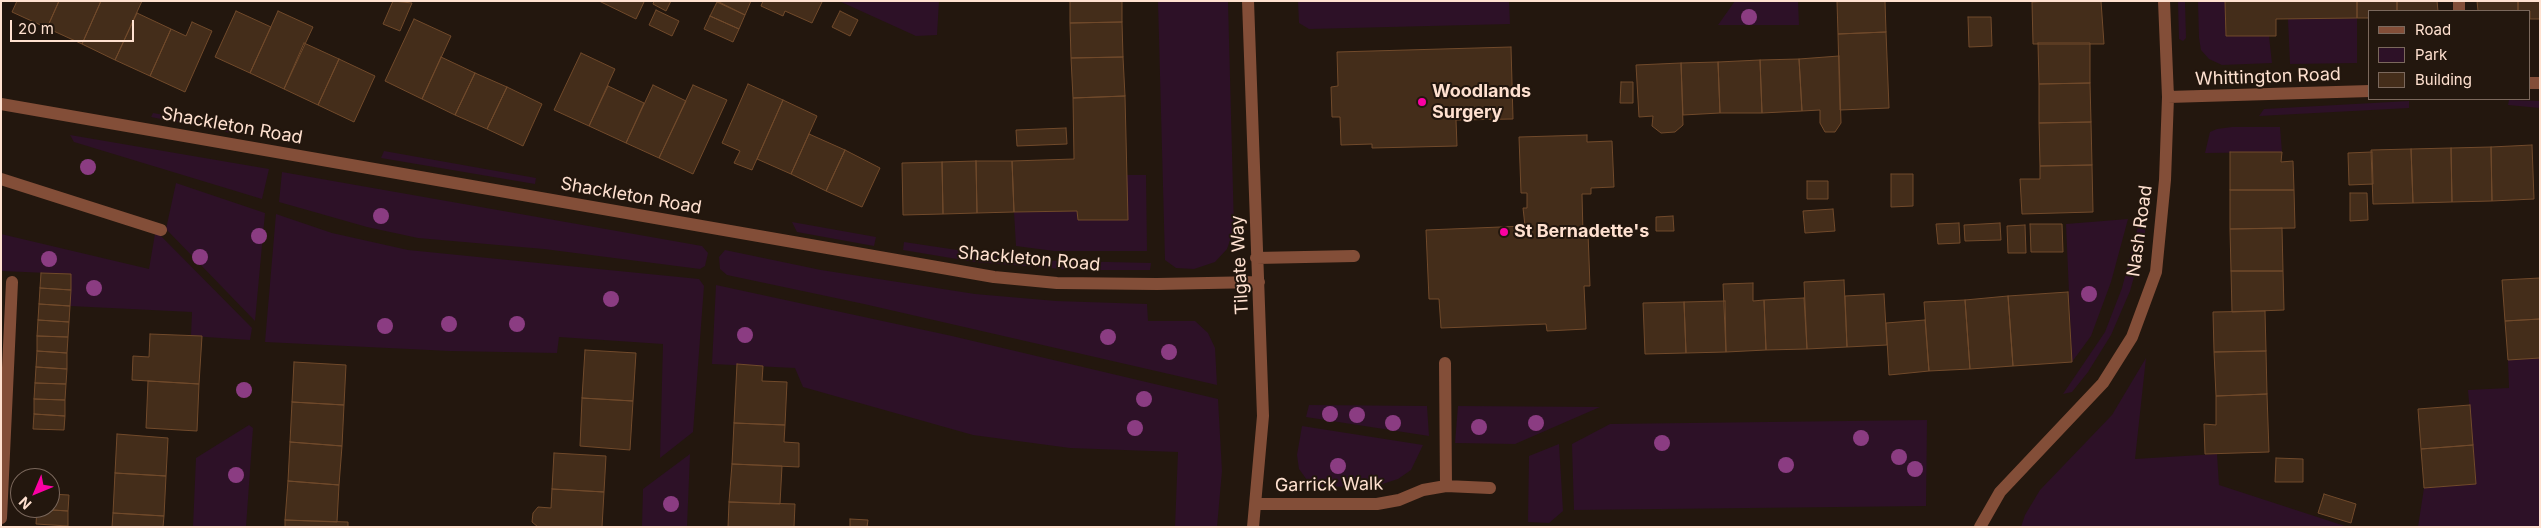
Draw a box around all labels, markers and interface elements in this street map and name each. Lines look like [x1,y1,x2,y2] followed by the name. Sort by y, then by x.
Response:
[12,10,136,42] scale bar
[2368,10,2531,100] legend
[18,19,54,38] text: 20 m
[2415,20,2451,39] text: Road
[2415,45,2447,64] text: Park
[2195,64,2341,90] street label: Whittington Road
[2415,70,2472,89] text: Building
[1432,81,1531,124] place label: Woodlands Surgery
[1416,96,1428,108] marker: Woodlands Surgery
[160,103,304,149] street label: Shackleton Road
[559,173,703,219] street label: Shackleton Road
[2123,184,2157,278] street label: Nash Road
[1227,215,1253,315] street label: Tilgate Way
[1514,221,1649,243] place label: St Bernadette's
[1498,226,1510,238] marker: St Bernadette's
[957,242,1101,276] street label: Shackleton Road
[10,468,60,518] north arrow
[1275,473,1383,497] street label: Garrick Walk
[15,493,35,513] text: N

